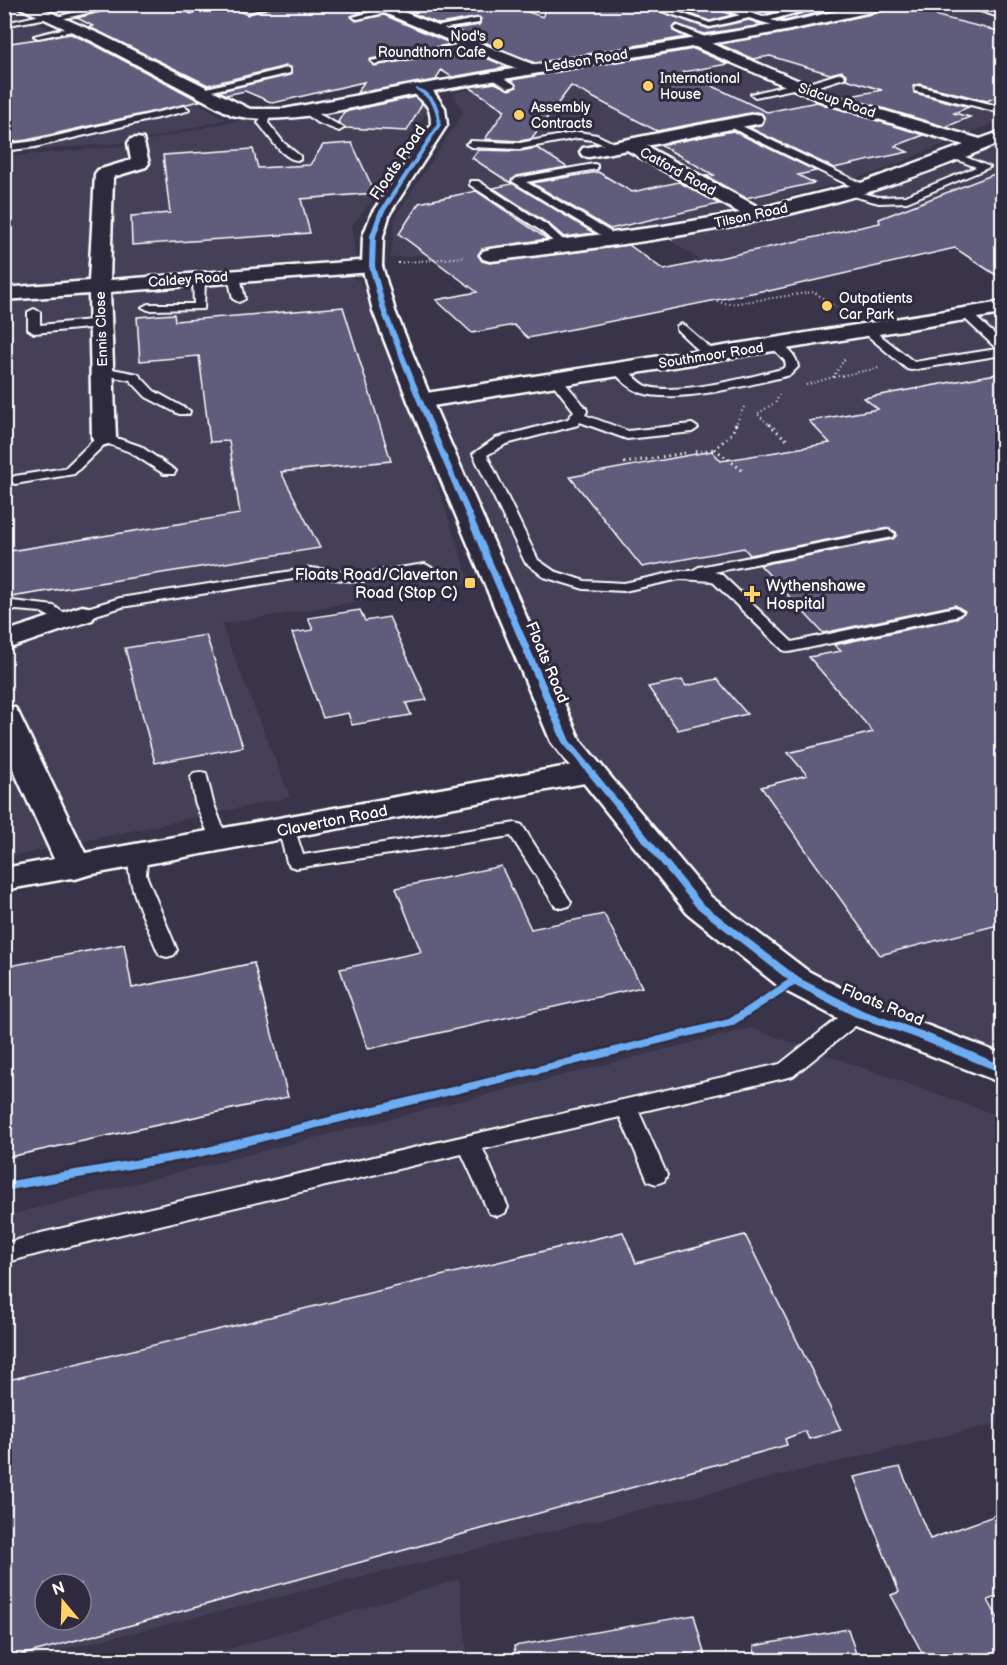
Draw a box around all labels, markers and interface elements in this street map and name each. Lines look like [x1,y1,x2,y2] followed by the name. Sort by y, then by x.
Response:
[378,28,486,61] place label: Nod's Roundthorn Cafe
[491,37,505,51] marker: Nod's Roundthorn Cafe
[543,45,629,75] street label: Ledson Road
[660,70,740,103] place label: International House
[641,79,655,93] marker: International House
[796,79,878,122] street label: Sidcup Road
[531,99,592,132] place label: Assembly Contracts
[512,108,526,122] marker: Assembly Contracts
[366,122,430,204] street label: Floats Road
[637,144,719,199] street label: Catford Road
[713,199,789,232] street label: Tilson Road
[147,268,229,291] street label: Caldey Road
[839,290,913,323] place label: Outpatients Car Park
[92,291,111,367] street label: Ennis Close
[820,299,834,313] marker: Outpatients Car Park
[657,339,765,372] street label: Southmoor Road
[295,566,458,603] place label: Floats Road/Claverton Road (Stop C)
[463,576,477,590] marker: Floats Road/Claverton Road (Stop C)
[766,577,866,614] place label: Wythenshawe Hospital
[743,585,761,603] marker: Wythenshawe Hospital
[521,619,572,706] street label: Floats Road
[275,801,389,842] street label: Claverton Road
[839,980,926,1030] street label: Floats Road
[33,1572,93,1632] north arrow
[50,1578,67,1600] text: N

